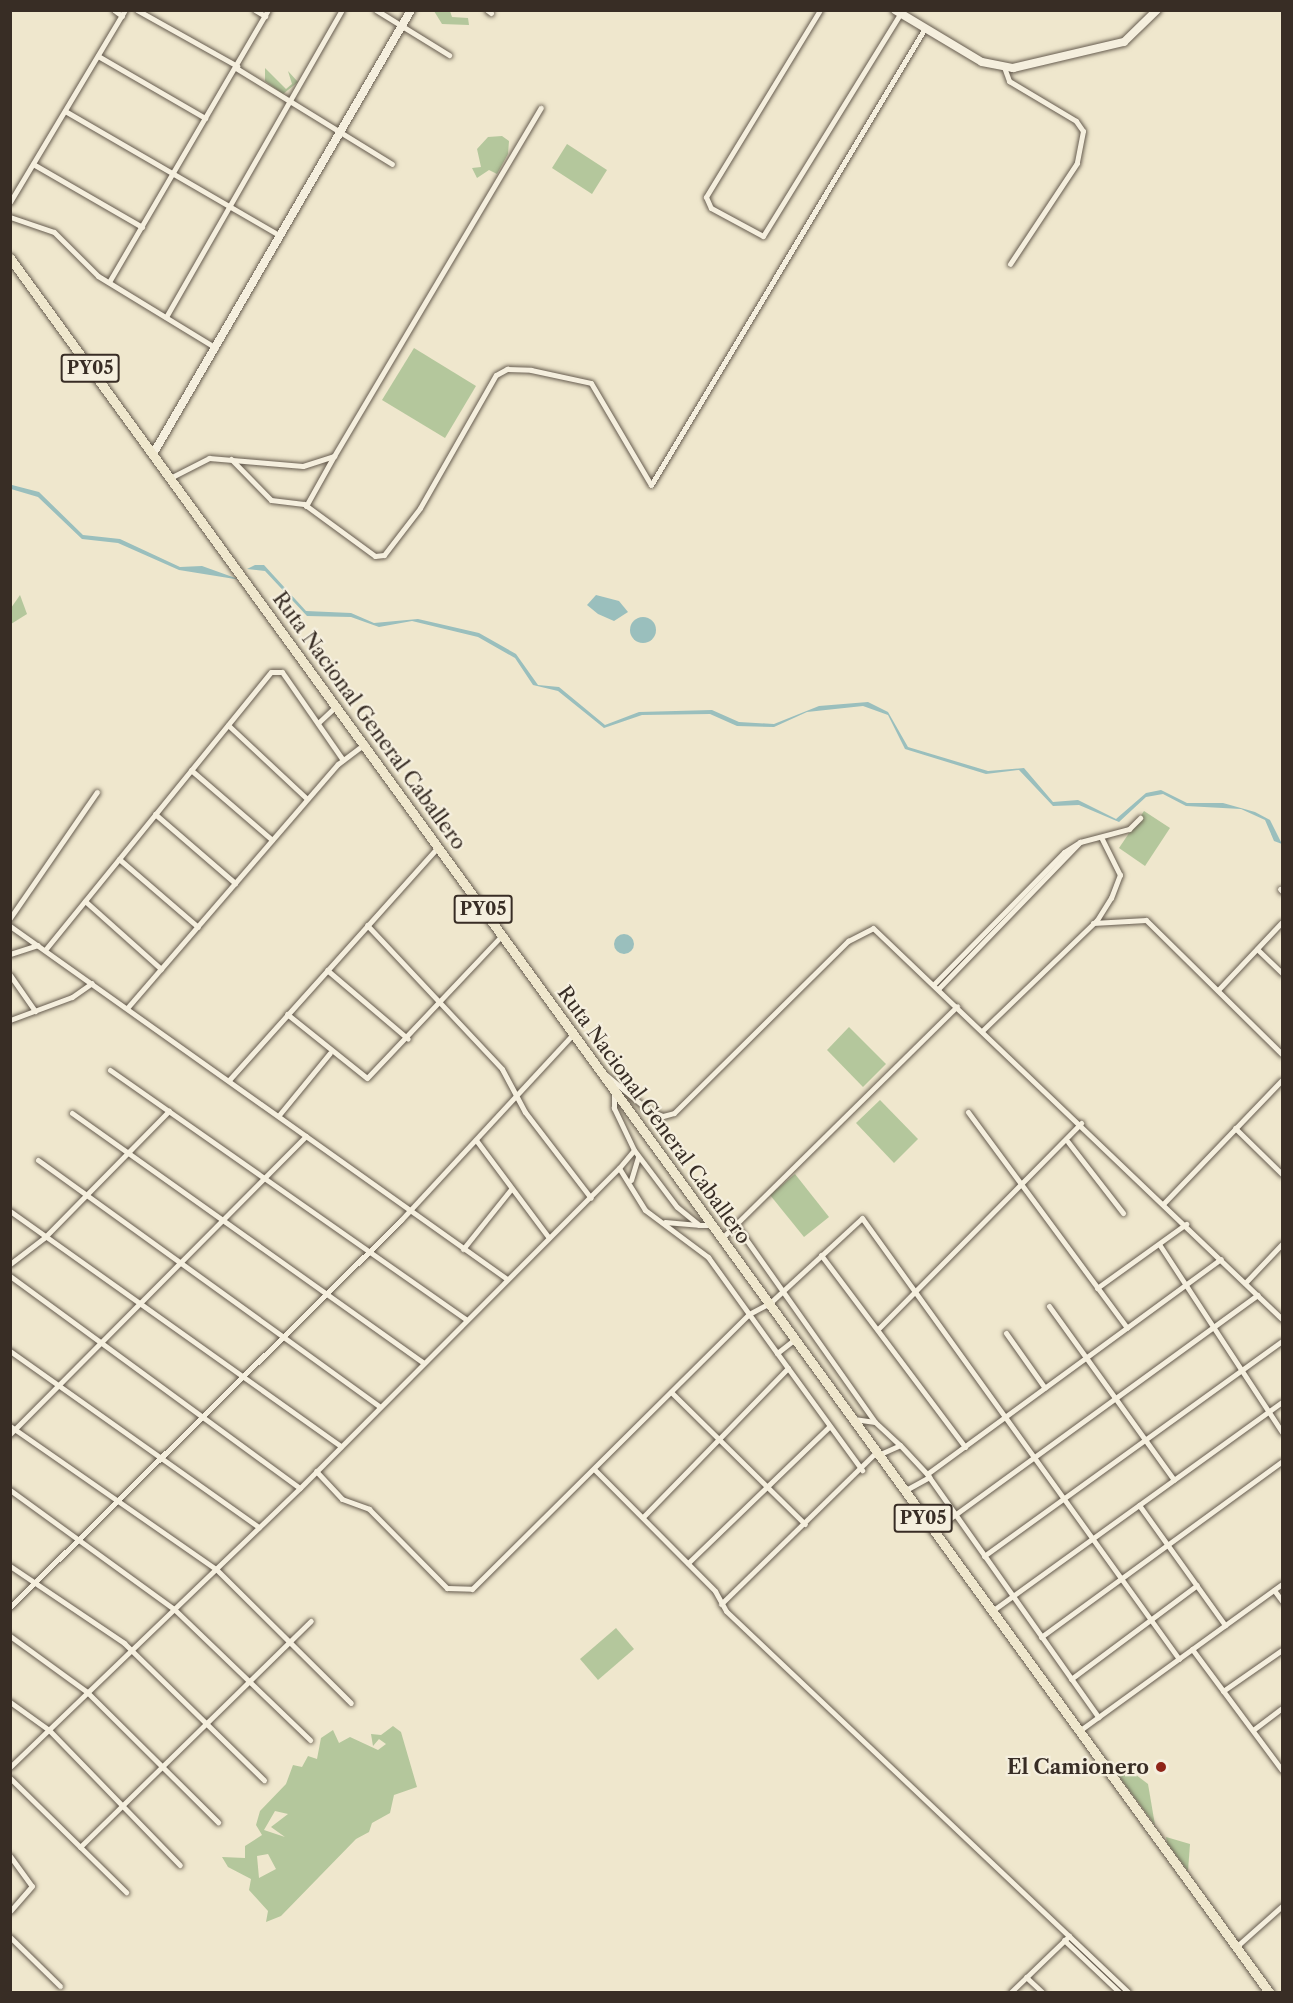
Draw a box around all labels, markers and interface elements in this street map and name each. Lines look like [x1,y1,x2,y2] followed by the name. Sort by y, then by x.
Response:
[60,353,120,383] road number: PY05
[267,587,471,855] street label: Ruta Nacional General Caballero
[453,894,513,924] road number: PY05
[552,981,756,1249] street label: Ruta Nacional General Caballero
[893,1503,953,1533] road number: PY05
[1007,1755,1149,1779] place label: El Camionero
[1154,1760,1168,1774] marker: El Camionero

